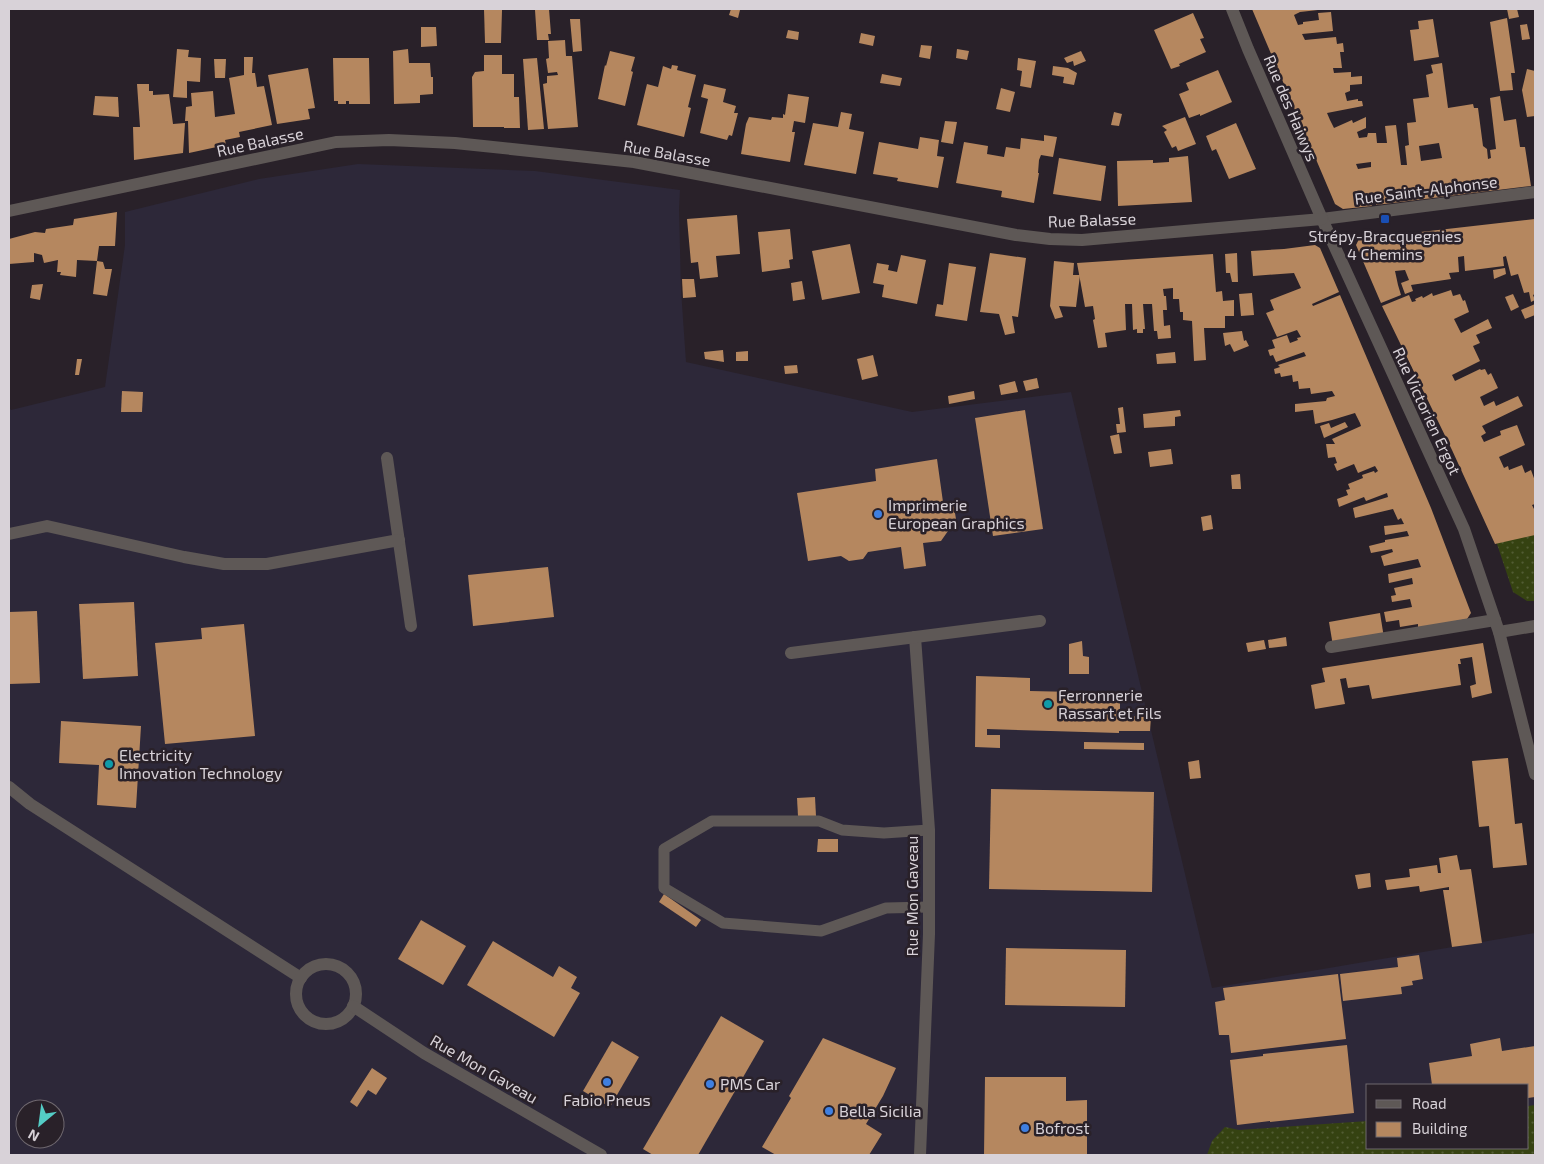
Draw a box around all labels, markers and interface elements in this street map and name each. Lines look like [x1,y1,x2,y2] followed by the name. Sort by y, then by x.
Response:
[1260,52,1322,164] street label: Rue des Haiwys
[215,123,305,160] street label: Rue Balasse
[622,135,712,170] street label: Rue Balasse
[1353,171,1498,208] street label: Rue Saint-Alphonse
[1048,208,1136,231] street label: Rue Balasse
[1379,213,1391,225] marker: Strépy-Bracquegnies 4 Chemins
[1308,226,1462,263] place label: Strépy-Bracquegnies 4 Chemins
[1390,344,1465,478] street label: Rue Victorien Ergot
[888,495,1025,532] place label: Imprimerie European Graphics
[872,508,884,520] marker: Imprimerie European Graphics
[1058,685,1162,722] place label: Ferronnerie Rassart et Fils
[1042,698,1054,710] marker: Ferronnerie Rassart et Fils
[119,745,283,782] place label: Electricity Innovation Technology
[103,758,115,770] marker: Electricity Innovation Technology
[902,836,921,956] street label: Rue Mon Gaveau
[427,1030,541,1107] street label: Rue Mon Gaveau
[720,1074,781,1093] place label: PMS Car
[601,1076,613,1088] marker: Fabio Pneus
[704,1078,716,1090] marker: PMS Car
[1366,1084,1529,1149] legend
[563,1090,651,1109] place label: Fabio Pneus
[1412,1094,1447,1112] text: Road
[15,1099,65,1149] north arrow
[839,1101,922,1120] place label: Bella Sicilia
[823,1105,835,1117] marker: Bella Sicilia
[1035,1118,1090,1137] place label: Bofrost
[1412,1119,1468,1137] text: Building
[1019,1122,1031,1134] marker: Bofrost
[25,1126,42,1146] text: N

